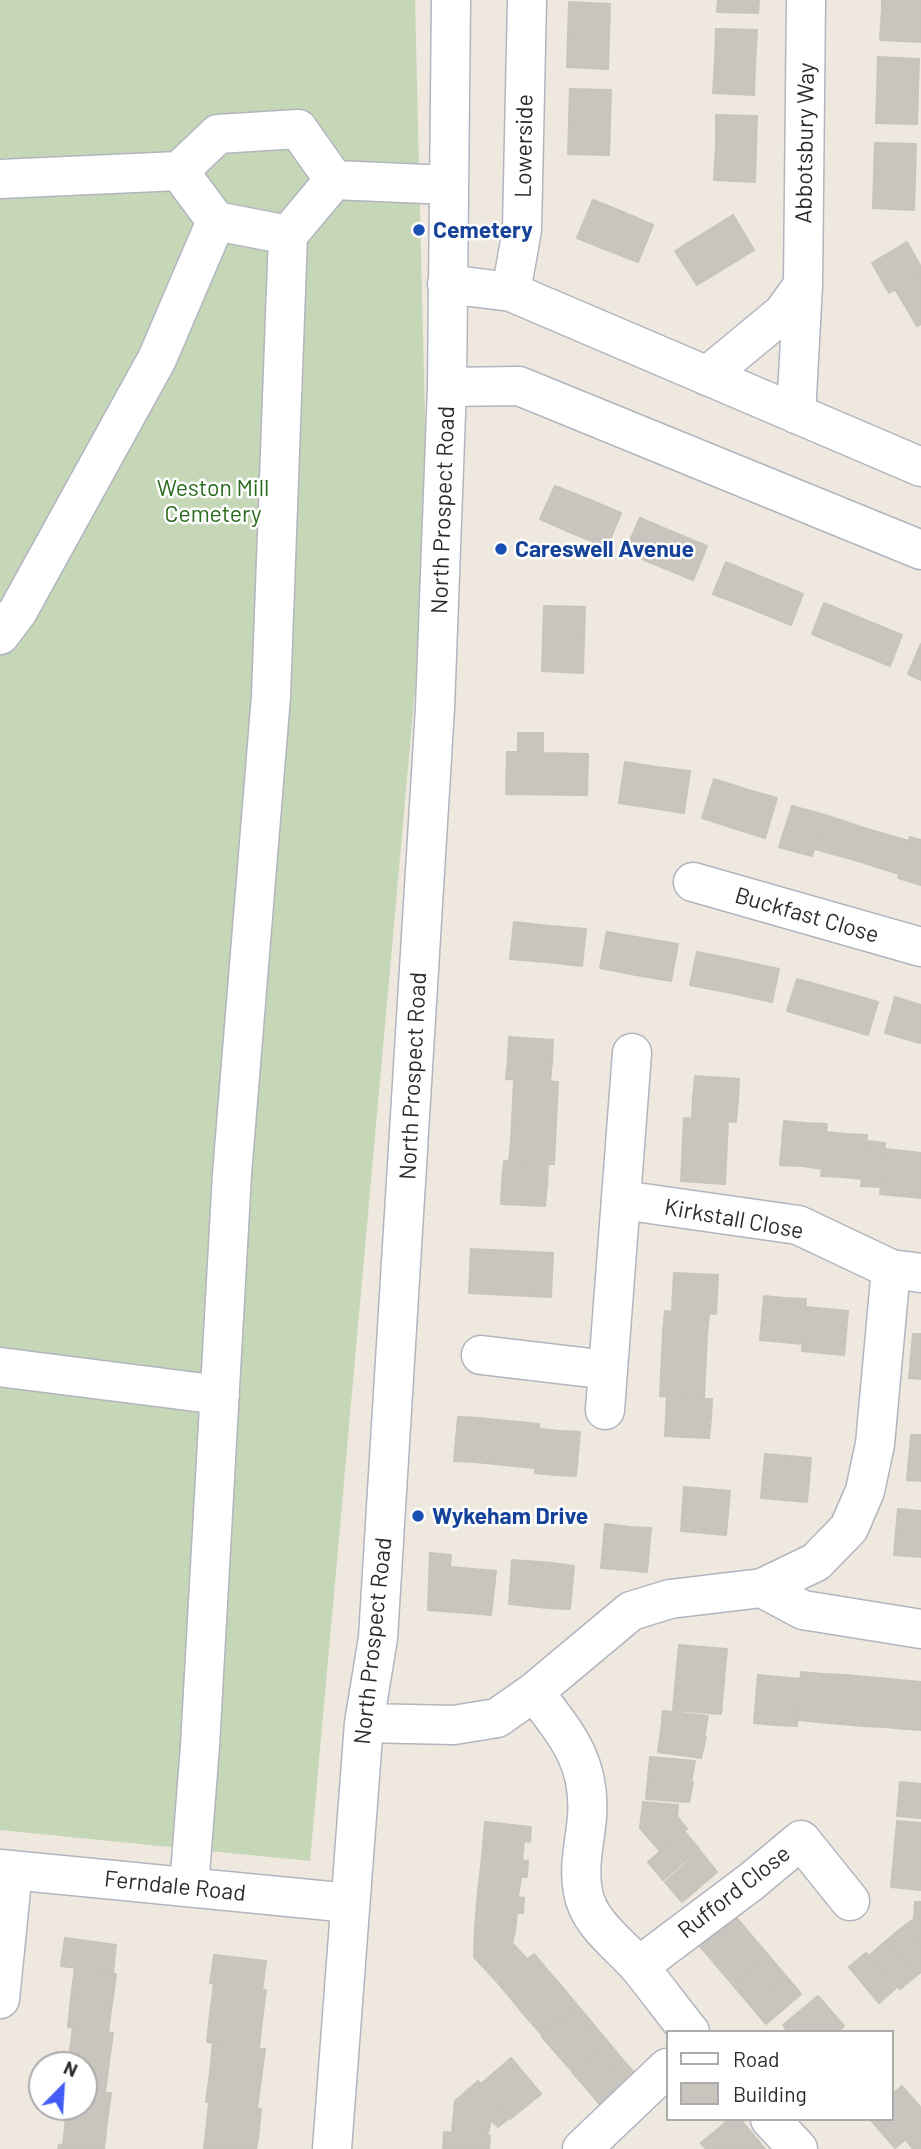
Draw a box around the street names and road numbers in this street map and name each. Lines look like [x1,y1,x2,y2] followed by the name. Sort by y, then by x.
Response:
[790,62,820,224] street label: Abbotsbury Way
[509,94,539,198] street label: Lowerside
[426,405,460,615] street label: North Prospect Road
[732,881,882,949] street label: Buckfast Close
[394,971,432,1181] street label: North Prospect Road
[662,1193,806,1245] street label: Kirkstall Close
[348,1536,398,1746] street label: North Prospect Road
[672,1840,796,1944] street label: Rufford Close
[103,1865,247,1907] street label: Ferndale Road

